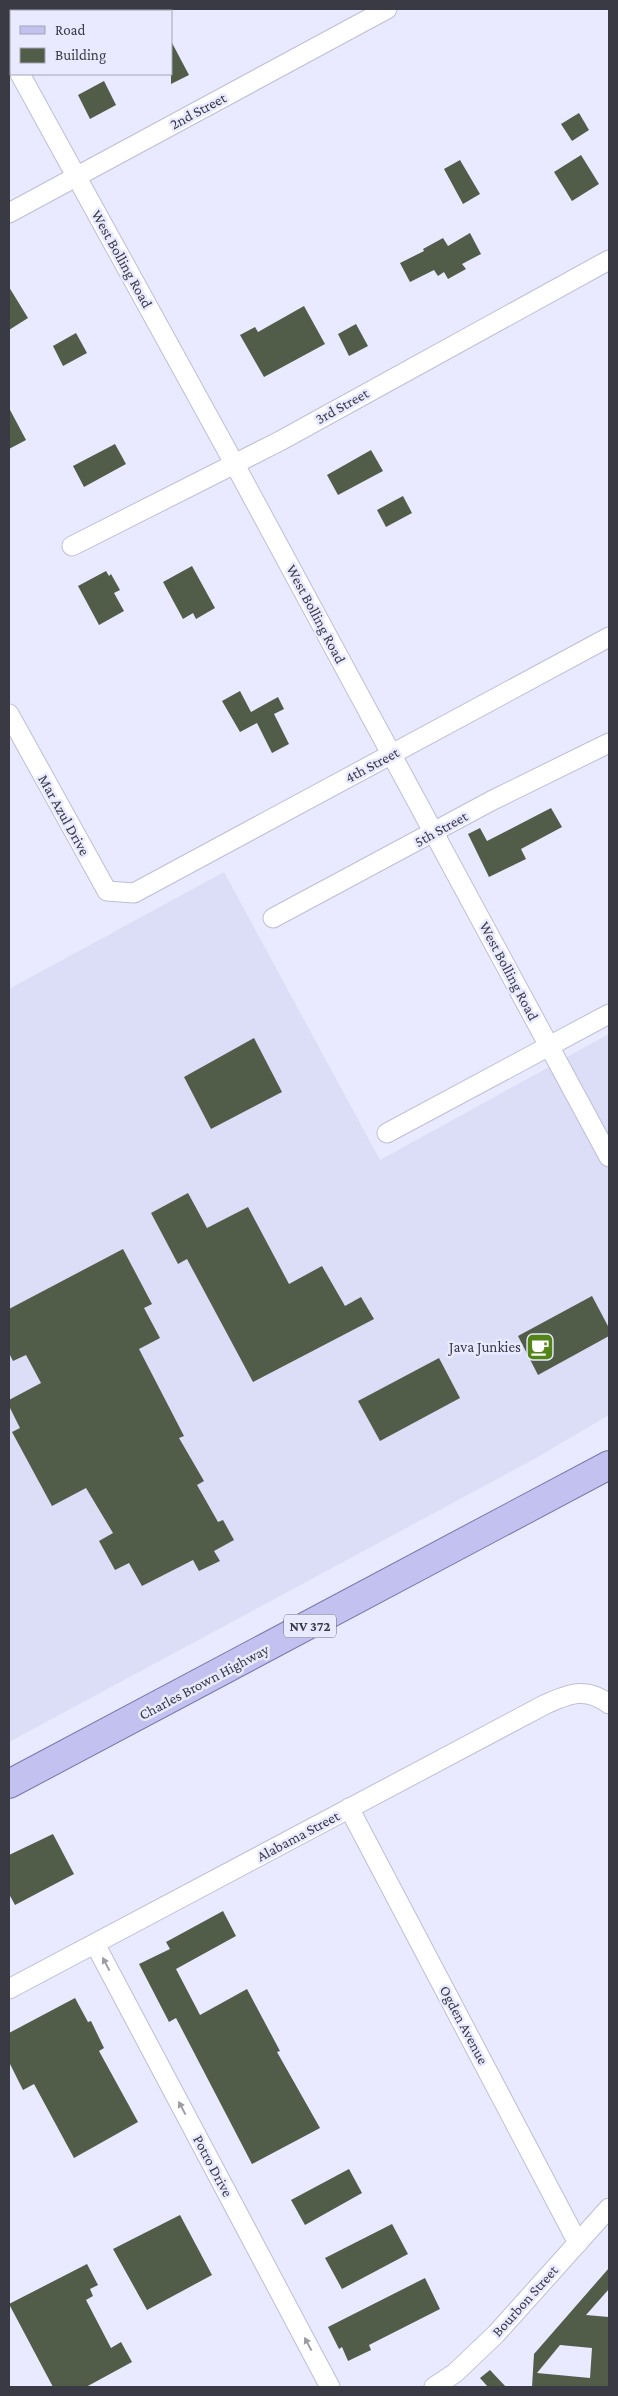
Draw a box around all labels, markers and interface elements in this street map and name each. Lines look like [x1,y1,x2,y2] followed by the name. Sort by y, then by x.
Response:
[10,10,172,75] legend
[55,22,86,38] text: Road
[55,47,106,64] text: Building
[167,89,230,132] street label: 2nd Street
[88,207,156,311] street label: West Bolling Road
[313,384,372,427] street label: 3rd Street
[282,562,349,667] street label: West Bolling Road
[342,744,403,786] street label: 4th Street
[35,772,93,858] street label: Mar Azul Drive
[412,807,471,850] street label: 5th Street
[475,919,542,1024] street label: West Bolling Road
[525,1332,555,1362] cafe icon: Java Junkies
[447,1339,521,1356] place label: Java Junkies
[284,1614,336,1638] road number: NV 372
[136,1641,272,1724] street label: Charles Brown Highway
[254,1807,343,1864] street label: Alabama Street
[102,1957,110,1972] one-way arrow
[436,1983,492,2068] street label: Ogden Avenue
[178,2101,186,2115] one-way arrow
[190,2132,236,2200] street label: Potro Drive
[489,2261,562,2340] street label: Bourbon Street
[303,2337,312,2351] one-way arrow

